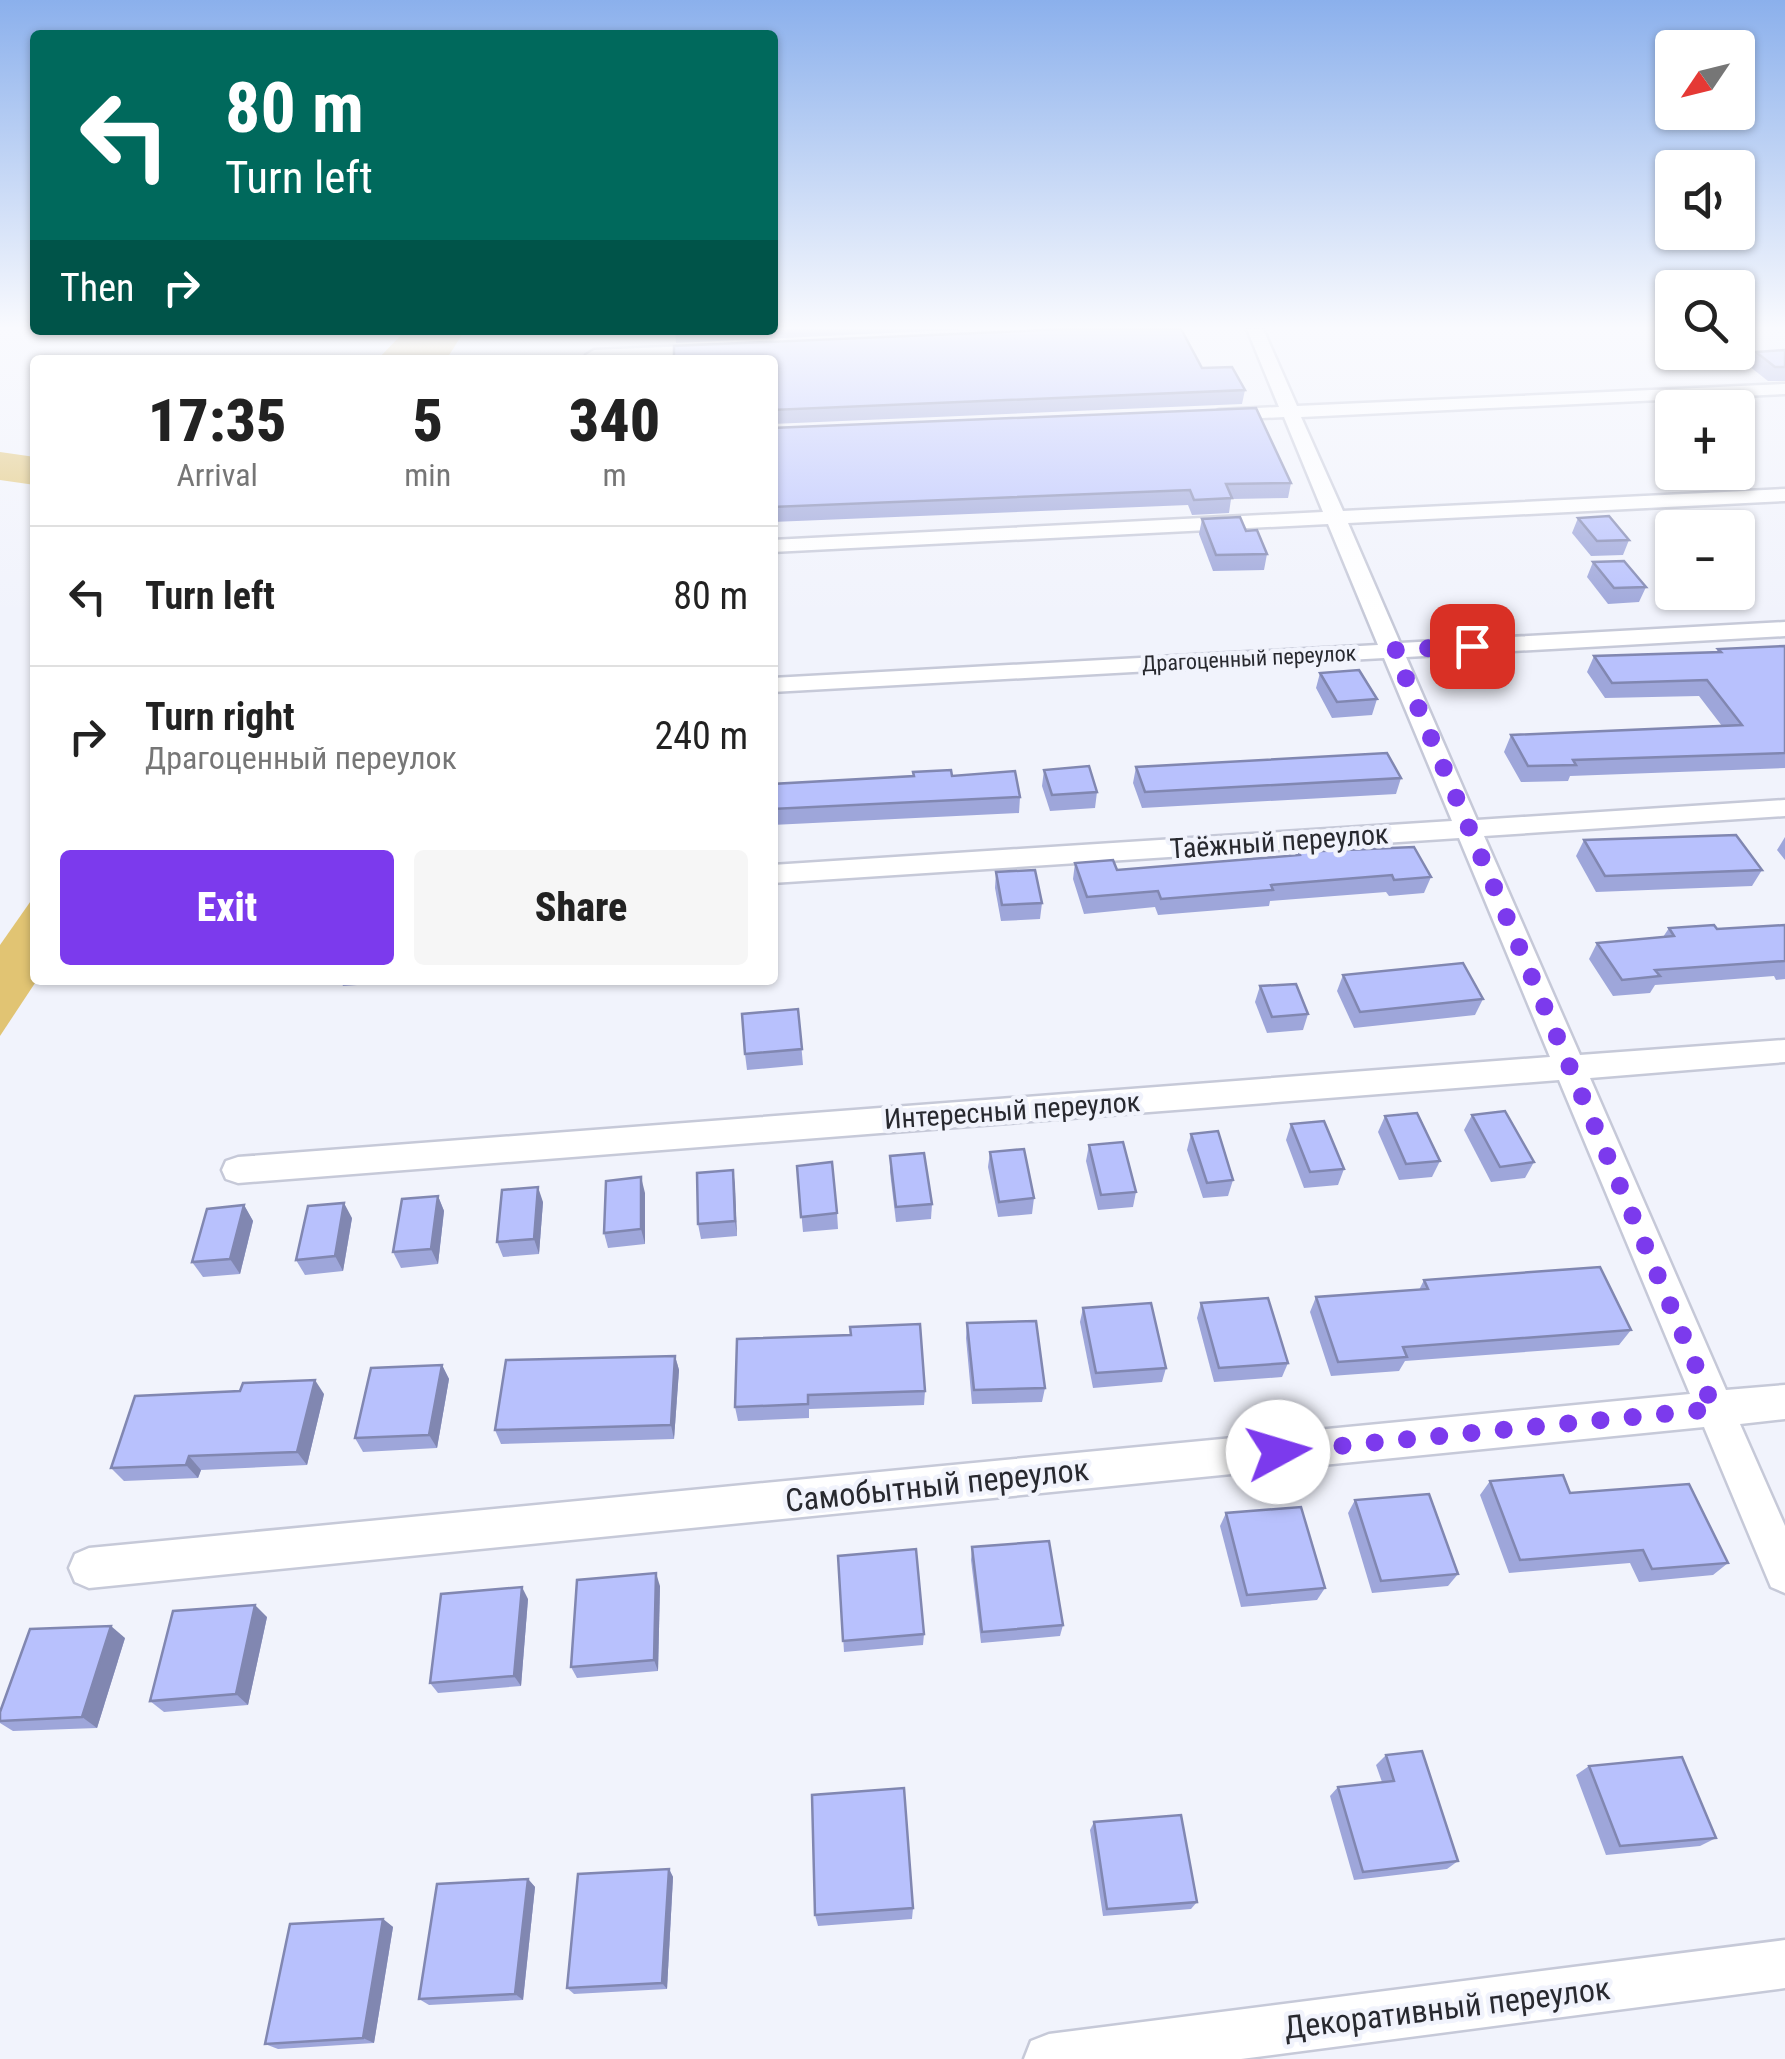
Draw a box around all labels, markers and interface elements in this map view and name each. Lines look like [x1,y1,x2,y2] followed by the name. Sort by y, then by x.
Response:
[1655,30,1755,130] north arrow
[1655,30,1755,610] map controls
[225,67,364,149] text: 80 m
[60,70,190,200] icon: left
[1655,150,1755,250] button: sound
[225,151,373,204] text: Turn left
[154,260,209,315] icon: right
[60,266,134,310] text: Then
[1655,270,1755,370] button: search
[148,385,287,456] text: 17:35
[412,385,443,456] text: 5
[569,385,660,456] text: 340
[1655,390,1755,490] button: +
[176,456,258,494] text: Arrival
[404,456,451,494] text: min
[603,456,627,494] text: m
[1655,510,1755,610] button: −
[60,569,115,624] icon: left
[145,574,275,618] text: Turn left
[673,574,748,618] text: 80 m
[1430,604,1515,689] pin
[1445,619,1500,674] icon: arrive
[1141,640,1357,677] street label: Драгоценный переулок
[145,695,295,739] text: Turn right
[60,709,115,764] icon: right
[654,714,748,758] text: 240 m
[145,739,457,777] text: Драгоценный переулок
[1169,817,1389,866] street label: Таёжный переулок
[60,850,394,965] button: Exit
[414,850,748,965] button: Share
[883,1085,1141,1136] street label: Интересный переулок
[1226,1400,1330,1504] position arrow
[783,1450,1091,1520] street label: Самобытный переулок
[1282,1969,1612,2047] street label: Декоративный переулок

